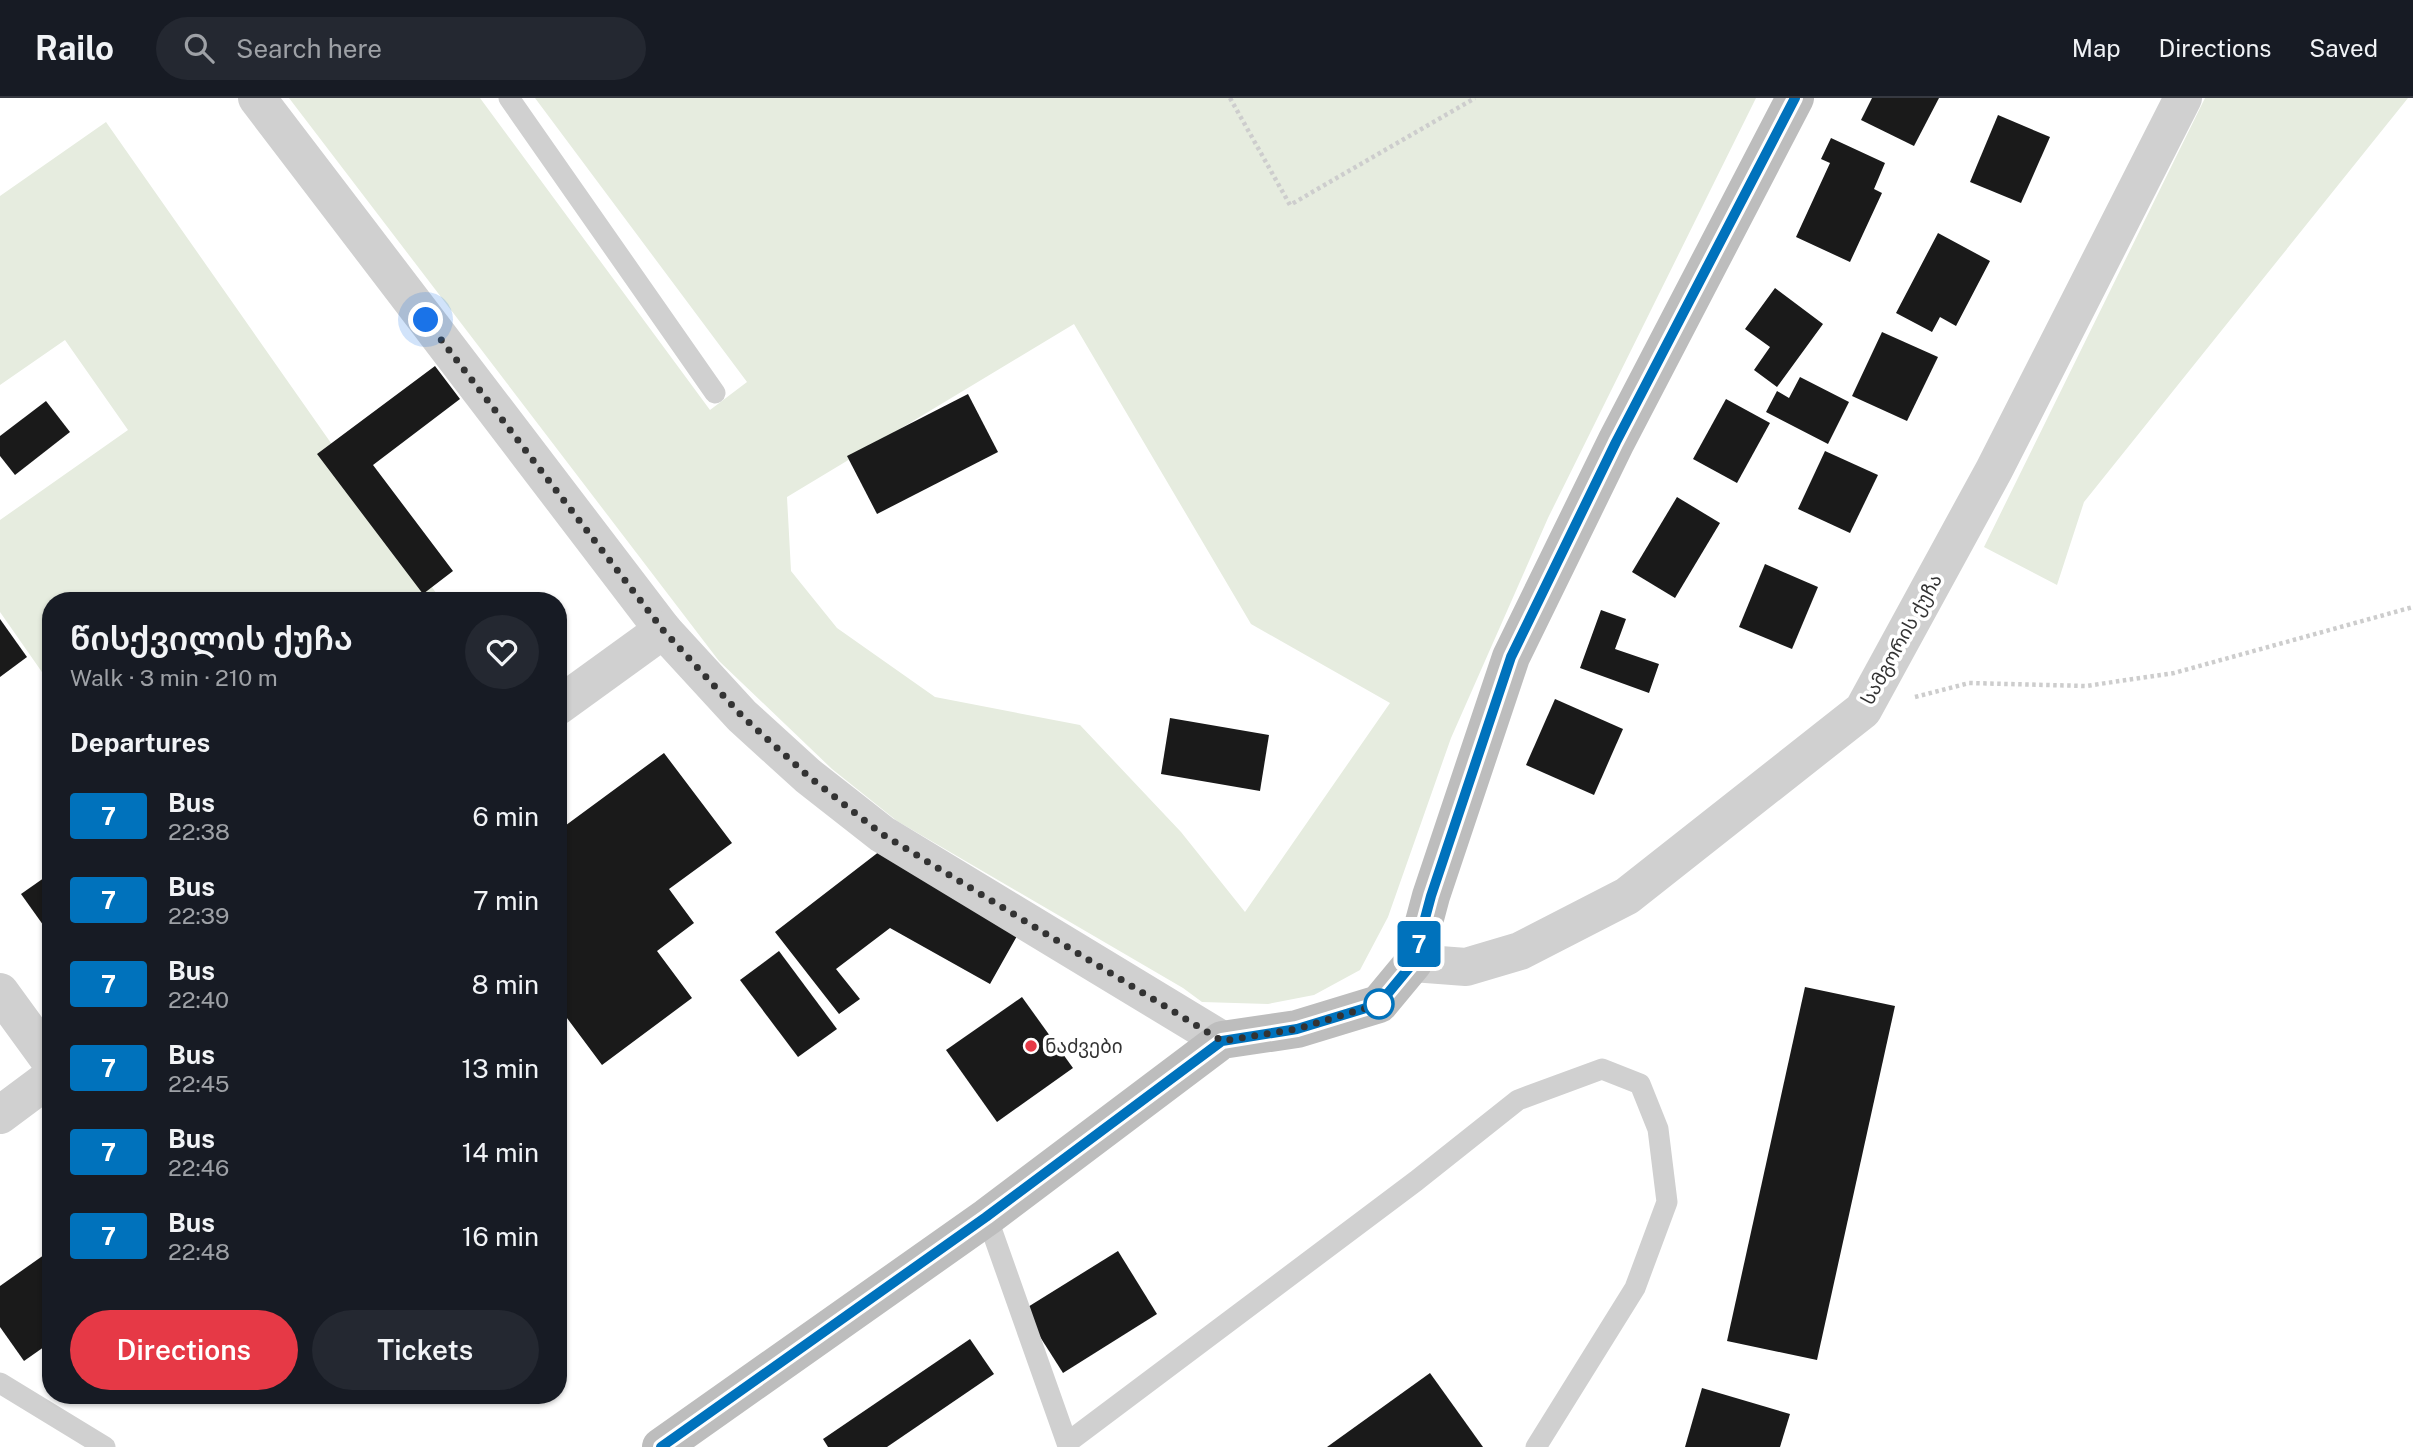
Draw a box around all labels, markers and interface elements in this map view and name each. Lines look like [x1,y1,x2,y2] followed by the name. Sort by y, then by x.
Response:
[156,17,646,80] search box
[35,29,114,67] text: Railo
[180,29,218,67] icon: search
[236,33,382,64] text: Search here
[2072,34,2121,62] text: Map
[2159,34,2271,62] text: Directions
[2309,34,2378,62] text: Saved
[408,302,443,337] your location
[1856,570,1947,709] street label: სამგორის ქუჩა
[465,615,539,689] button: heart
[70,619,353,657] text: წისქვილის ქუჩა
[70,664,278,691] text: Walk · 3 min · 210 m
[70,727,210,758] text: Departures
[168,787,215,818] text: Bus
[472,801,539,832] text: 6 min
[101,802,116,830] text: 7
[168,818,230,845] text: 22:38
[168,871,215,902] text: Bus
[473,885,539,916] text: 7 min
[101,886,116,914] text: 7
[168,902,229,929] text: 22:39
[1396,921,1442,967] line badge: 7
[1411,930,1427,958] text: 7
[168,955,215,986] text: Bus
[472,969,539,1000] text: 8 min
[101,970,116,998] text: 7
[168,986,229,1013] text: 22:40
[1364,989,1394,1019] unlabelled marker
[1045,1035,1123,1058] place label: ნაძვები
[1023,1038,1039,1054] marker: ნაძვები
[168,1039,215,1070] text: Bus
[462,1053,539,1084] text: 13 min
[101,1054,116,1082] text: 7
[168,1070,229,1097] text: 22:45
[168,1123,215,1154] text: Bus
[462,1137,539,1168] text: 14 min
[101,1138,116,1166] text: 7
[168,1154,229,1181] text: 22:46
[168,1207,215,1238] text: Bus
[462,1221,539,1252] text: 16 min
[101,1222,116,1250] text: 7
[168,1238,230,1265] text: 22:48
[70,1310,298,1390] button: Directions
[312,1310,539,1390] button: Tickets

